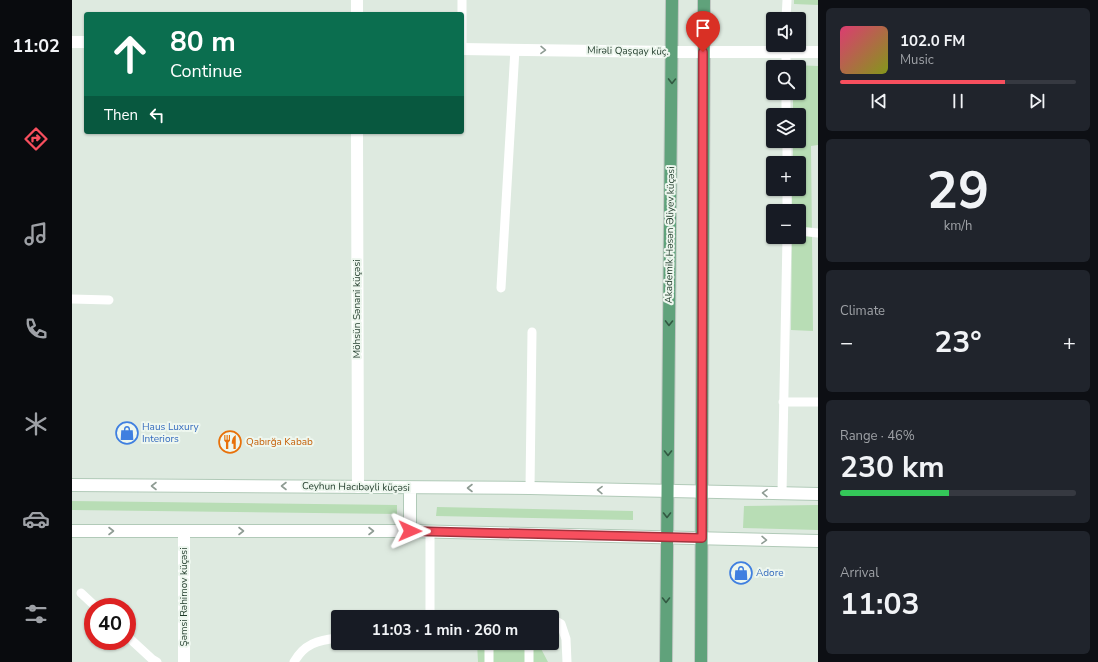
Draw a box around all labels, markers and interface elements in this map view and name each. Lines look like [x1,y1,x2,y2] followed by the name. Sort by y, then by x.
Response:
[686,11,720,52] pin
[766,12,806,244] map controls
[766,12,806,52] button: sound
[692,17,714,39] icon: arrive
[170,23,236,61] text: 80 m
[104,28,156,80] icon: ahead
[900,31,965,51] text: 102.0 FM
[12,34,60,58] text: 11:02
[587,43,669,59] street label: Mirəli Qaşqay küç.
[540,45,546,54] one-way arrow
[900,51,934,69] text: Music
[170,59,242,83] text: Continue
[766,60,806,100] button: search
[668,78,676,84] one-way arrow
[868,90,890,112] icon: previous
[947,90,969,112] icon: pause
[1026,90,1048,112] icon: next
[146,104,168,126] icon: left
[104,105,138,125] text: Then
[766,108,806,148] button: layers
[22,125,50,153] icon: directions
[927,155,989,226] text: 29
[766,156,806,196] button: +
[662,166,678,304] street label: Akademik Həsən Əliyev küçəsi
[766,204,806,244] button: −
[944,217,972,235] text: km/h
[22,220,50,248] icon: music
[350,259,364,359] street label: Möhsün Sənani küçəsi
[840,302,885,320] text: Climate
[22,315,50,343] icon: phone
[665,320,673,326] one-way arrow
[934,322,982,363] text: 23°
[840,328,853,358] text: −
[1063,328,1076,358] text: +
[22,410,50,438] icon: climate
[114,420,140,446] shop icon: Haus Luxury Interiors
[142,420,200,446] place label: Haus Luxury Interiors
[840,427,915,445] text: Range · 46%
[217,429,243,455] restaurant icon: Qabırğa Kabab
[246,435,313,449] place label: Qabırğa Kabab
[840,447,945,488] text: 230 km
[664,450,672,456] one-way arrow
[302,479,410,495] street label: Ceyhun Hacıbəyli küçəsi
[151,482,157,490] one-way arrow
[281,482,287,490] one-way arrow
[467,484,473,492] one-way arrow
[597,486,603,494] one-way arrow
[762,489,768,497] one-way arrow
[22,505,50,533] icon: car
[389,510,431,552] position arrow
[663,512,671,518] one-way arrow
[108,527,114,535] one-way arrow
[238,527,244,535] one-way arrow
[368,527,374,535] one-way arrow
[761,536,767,544] one-way arrow
[177,548,191,646] street label: Şəmsi Rəhimov küçəsi
[728,560,754,586] shop icon: Adore
[840,564,879,582] text: Arrival
[756,566,783,580] place label: Adore
[840,584,919,625] text: 11:03
[662,597,671,603] one-way arrow
[84,598,136,650] speed limit sign: 40
[22,600,50,628] icon: filters
[372,620,518,640] text: 11:03 · 1 min · 260 m

